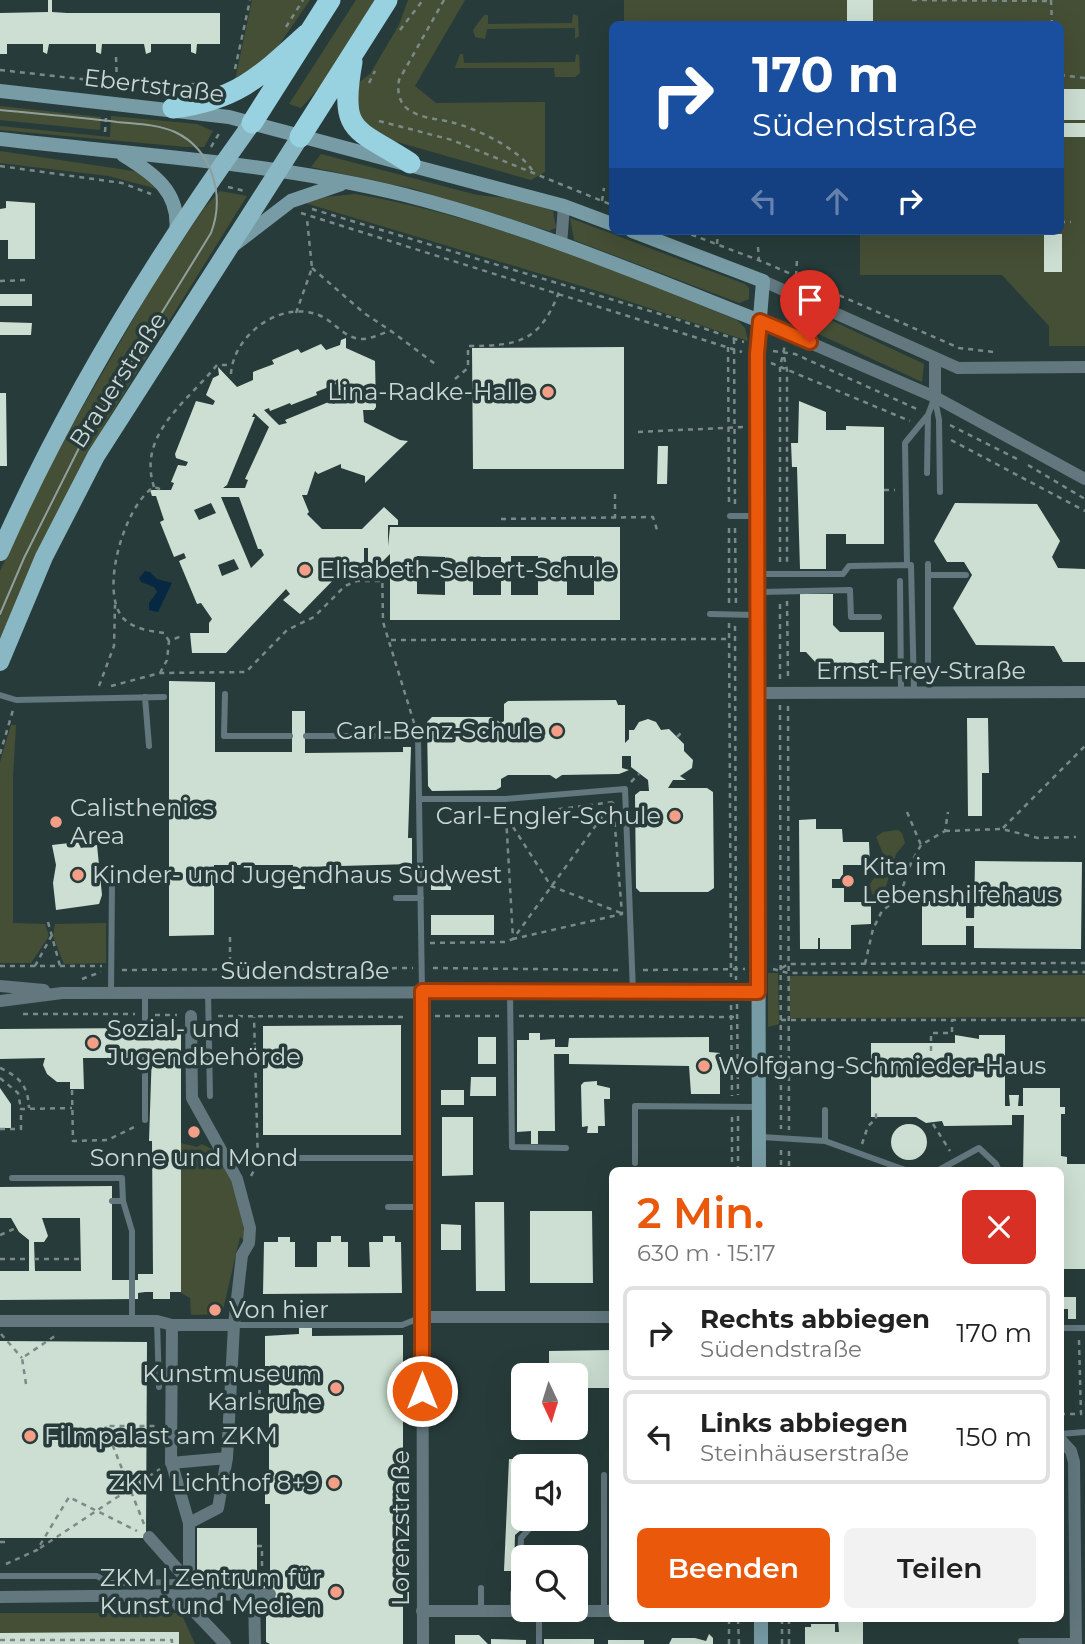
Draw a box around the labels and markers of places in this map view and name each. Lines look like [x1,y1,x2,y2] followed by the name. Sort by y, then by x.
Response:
[780,270,840,342] pin
[327,377,534,406] place label: Lina-Radke-Halle
[540,384,556,400] marker: Lina-Radke-Halle
[319,555,615,584] place label: Elisabeth-Selbert-Schule
[297,562,313,578] marker: Elisabeth-Selbert-Schule
[336,716,543,745] place label: Carl-Benz-Schule
[549,723,565,739] marker: Carl-Benz-Schule
[70,793,214,850] place label: Calisthenics Area
[436,801,661,830] place label: Carl-Engler-Schule
[667,808,683,824] marker: Carl-Engler-Schule
[48,814,64,830] marker: Calisthenics Area
[862,852,1059,909] place label: Kita im Lebenshilfehaus
[92,860,502,889] place label: Kinder- und Jugendhaus Südwest
[70,867,86,883] marker: Kinder- und Jugendhaus Südwest
[840,873,856,889] marker: Kita im Lebenshilfehaus
[106,1014,301,1071] place label: Sozial- und Jugendbehörde
[85,1035,101,1051] marker: Sozial- und Jugendbehörde
[718,1051,1046,1080] place label: Wolfgang-Schmieder-Haus
[696,1058,712,1074] marker: Wolfgang-Schmieder-Haus
[186,1124,202,1140] marker: Sonne und Mond
[90,1143,298,1172] place label: Sonne und Mond
[229,1295,329,1324] place label: Von hier
[207,1302,223,1318] marker: Von hier
[142,1359,322,1416] place label: Kunstmuseum Karlsruhe
[328,1380,344,1396] marker: Kunstmuseum Karlsruhe
[44,1421,278,1450] place label: Filmpalast am ZKM
[22,1428,38,1444] marker: Filmpalast am ZKM
[109,1468,320,1497] place label: ZKM Lichthof 8+9
[326,1475,342,1491] marker: ZKM Lichthof 8+9
[100,1563,322,1620] place label: ZKM | Zentrum für Kunst und Medien
[328,1584,344,1600] marker: ZKM | Zentrum für Kunst und Medien

